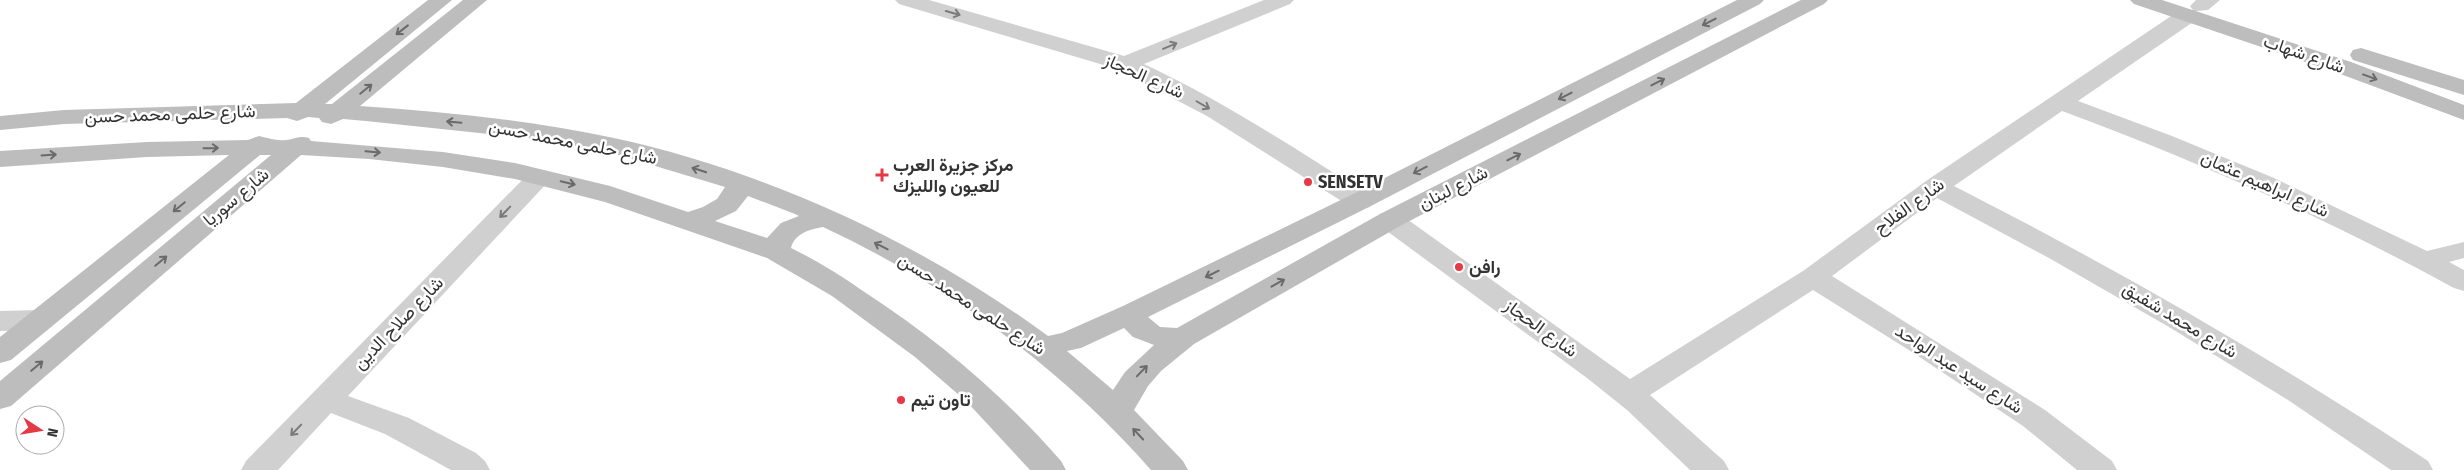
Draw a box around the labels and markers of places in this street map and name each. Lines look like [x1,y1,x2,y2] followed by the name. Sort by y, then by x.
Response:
[893,154,1014,197] place label: مركز جزيرة العرب للعيون والليزك
[875,168,889,182] marker: مركز جزيرة العرب للعيون والليزك
[1318,171,1383,193] place label: SENSETV
[1302,176,1314,188] marker: SENSETV
[1469,256,1501,278] place label: رافن
[1453,261,1465,273] marker: رافن
[911,389,971,412] place label: تاون تيم
[895,394,907,406] marker: تاون تيم

